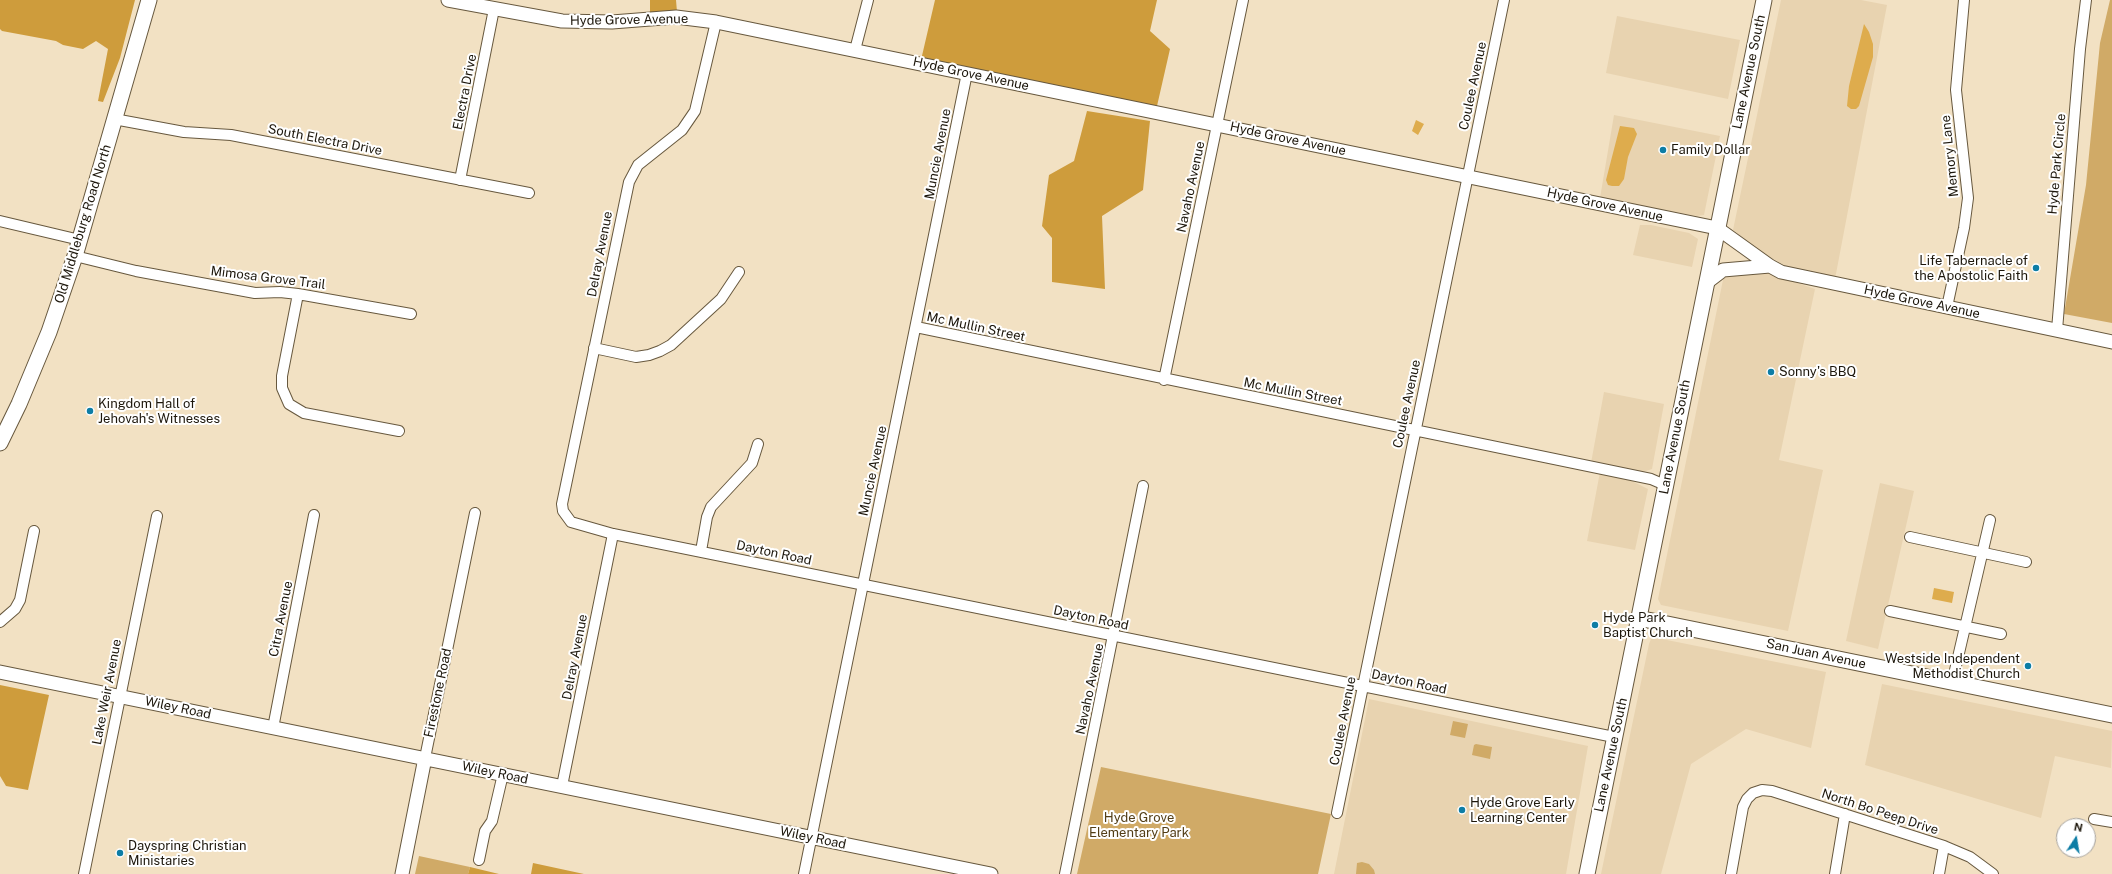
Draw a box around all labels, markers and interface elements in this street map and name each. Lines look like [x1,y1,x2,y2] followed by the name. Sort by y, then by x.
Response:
[570,11,688,29] street label: Hyde Grove Avenue
[1729,13,1769,131] street label: Lane Avenue South
[1456,40,1490,132] street label: Coulee Avenue
[450,53,480,131] street label: Electra Drive
[911,54,1031,94] street label: Hyde Grove Avenue
[922,107,954,201] street label: Muncie Avenue
[2045,113,2069,215] street label: Hyde Park Circle
[1938,114,1962,198] street label: Memory Lane
[1228,119,1348,159] street label: Hyde Grove Avenue
[266,121,384,159] street label: South Electra Drive
[1174,140,1208,234] street label: Navaho Avenue
[1671,142,1750,158] place label: Family Dollar
[51,143,115,305] street label: Old Middleburg Road North
[1658,145,1668,155] marker: Family Dollar
[1545,185,1665,225] street label: Hyde Grove Avenue
[584,210,616,298] street label: Delray Avenue
[1914,253,2028,284] place label: Life Tabernacle of the Apostolic Faith
[210,263,326,293] street label: Mimosa Grove Trail
[2031,263,2041,273] marker: Life Tabernacle of the Apostolic Faith
[1862,282,1982,322] street label: Hyde Grove Avenue
[925,309,1027,345] street label: Mc Mullin Street
[1390,358,1424,450] street label: Coulee Avenue
[1779,364,1856,380] place label: Sonny's BBQ
[1766,367,1776,377] marker: Sonny's BBQ
[1242,375,1344,409] street label: Mc Mullin Street
[1656,378,1694,496] street label: Lane Avenue South
[98,396,220,427] place label: Kingdom Hall of Jehovah's Witnesses
[85,406,95,416] marker: Kingdom Hall of Jehovah's Witnesses
[856,424,890,518] street label: Muncie Avenue
[735,537,813,569] street label: Dayton Road
[266,580,296,658] street label: Citra Avenue
[1052,602,1130,634] street label: Dayton Road
[1603,610,1693,641] place label: Hyde Park Baptist Church
[559,613,591,701] street label: Delray Avenue
[1590,620,1600,630] marker: Hyde Park Baptist Church
[1765,636,1867,672] street label: San Juan Avenue
[89,638,125,746] street label: Lake Weir Avenue
[1073,642,1107,736] street label: Navaho Avenue
[421,647,455,739] street label: Firestone Road
[1885,651,2020,682] place label: Westside Independent Methodist Church
[2023,661,2033,671] marker: Westside Independent Methodist Church
[1370,666,1448,698] street label: Dayton Road
[1327,675,1359,767] street label: Coulee Avenue
[143,693,213,723] street label: Wiley Road
[1591,696,1631,814] street label: Lane Avenue South
[460,758,530,788] street label: Wiley Road
[1820,786,1940,838] street label: North Bo Peep Drive
[1470,795,1575,826] place label: Hyde Grove Early Learning Center
[1457,805,1467,815] marker: Hyde Grove Early Learning Center
[1089,810,1189,841] park label: Hyde Grove Elementary Park
[2056,818,2096,858] north arrow
[2073,820,2084,834] text: N
[778,823,848,853] street label: Wiley Road
[128,838,246,869] place label: Dayspring Christian Ministaries
[115,848,125,858] marker: Dayspring Christian Ministaries

